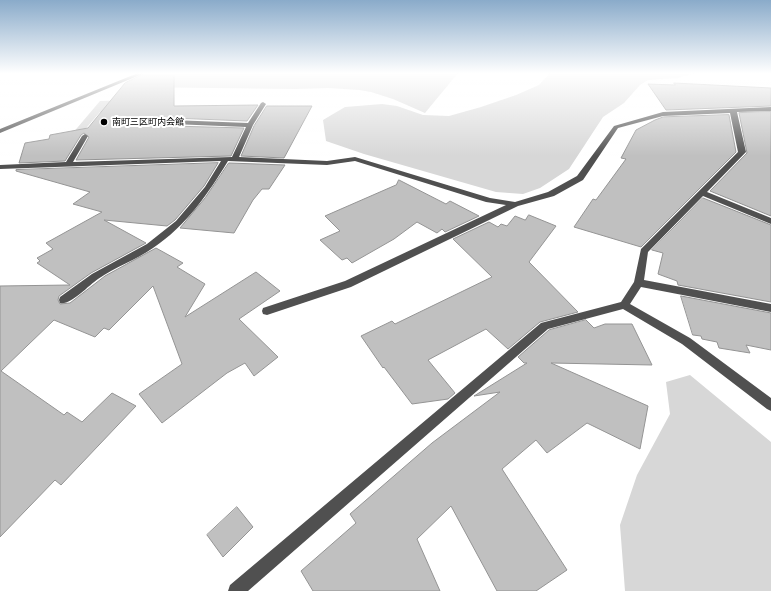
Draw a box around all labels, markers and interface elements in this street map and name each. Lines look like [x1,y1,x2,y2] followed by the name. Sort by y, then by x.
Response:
[99,117,109,127] marker: 南町三区町内会館
[112,117,184,127] place label: 南町三区町内会館

